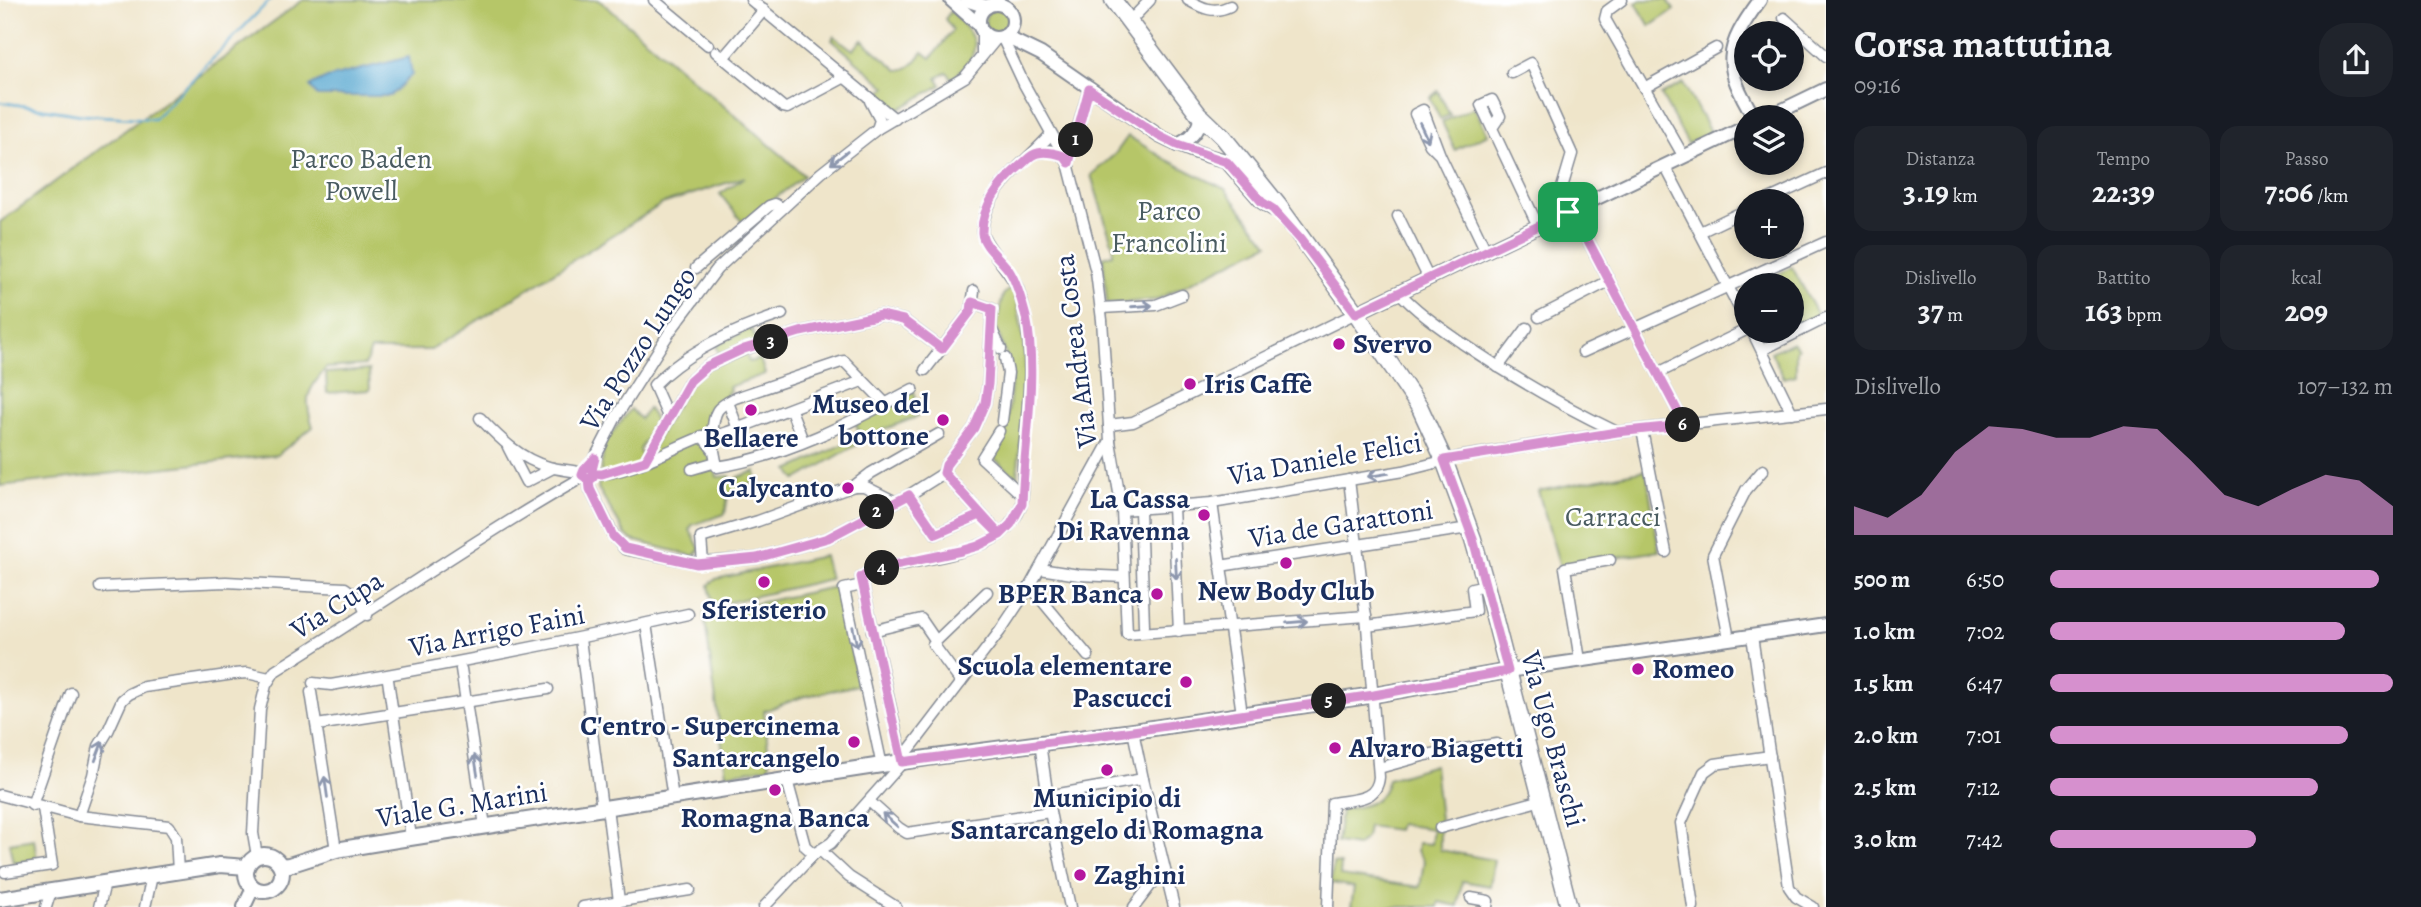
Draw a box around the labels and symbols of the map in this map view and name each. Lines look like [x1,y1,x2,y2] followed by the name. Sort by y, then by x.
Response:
[1058,122,1094,158] pin: 1
[1418,122,1431,143] one-way arrow
[290,140,432,210] park label: Parco Baden Powell
[831,151,849,166] one-way arrow
[1538,182,1598,242] pin
[1111,192,1227,262] park label: Parco Francolini
[1045,252,1107,451] street label: Via Andrea Costa
[570,260,705,439] street label: Via Pozzo Lungo
[1130,299,1153,312] one-way arrow
[754,324,788,360] pin: 3
[1353,325,1432,363] place label: Svervo
[1331,336,1347,352] marker: Svervo
[1204,365,1312,403] place label: Iris Caffè
[1182,376,1198,392] marker: Iris Caffè
[812,385,930,455] place label: Museo del bottone
[743,402,759,418] marker: Bellaere
[1666,408,1700,442] pin: 6
[935,412,951,428] marker: Museo del bottone
[703,419,799,457] place label: Bellaere
[1224,423,1425,495] street label: Via Daniele Felici
[718,469,834,507] place label: Calycanto
[1367,469,1390,482] one-way arrow
[840,480,856,496] marker: Calycanto
[1056,480,1190,550] place label: La Cassa Di Ravenna
[1245,491,1436,557] street label: Via de Garattoni
[860,494,894,530] pin: 2
[1565,498,1661,536] park label: Carracci
[1196,507,1212,523] marker: La Cassa Di Ravenna
[864,550,900,586] pin: 4
[1278,555,1294,571] marker: New Body Club
[1170,557,1183,579] one-way arrow
[282,562,391,649] street label: Via Cupa
[1197,572,1375,610] place label: New Body Club
[756,574,772,590] marker: Sferisterio
[998,575,1143,613] place label: BPER Banca
[1149,586,1165,602] marker: BPER Banca
[702,591,826,629] place label: Sferisterio
[405,595,588,667] street label: Via Arrigo Faini
[1285,615,1308,628] one-way arrow
[848,625,862,648] one-way arrow
[1511,646,1595,831] street label: Via Ugo Braschi
[958,647,1172,717] place label: Scuola elementare Pascucci
[1652,650,1734,688] place label: Romeo
[1630,661,1646,677] marker: Romeo
[1178,674,1194,690] marker: Scuola elementare Pascucci
[1312,684,1346,718] pin: 5
[580,707,840,777] place label: C'entro - Supercinema Santarcangelo
[1348,729,1523,767] place label: Alvaro Biagetti
[846,734,862,750] marker: C'entro - Supercinema Santarcangelo
[1327,740,1343,756] marker: Alvaro Biagetti
[93,741,106,762] one-way arrow
[469,754,482,777] one-way arrow
[1099,762,1115,778] marker: Municipio di Santarcangelo di Romagna
[373,773,550,837] street label: Viale G. Marini
[319,777,332,799] one-way arrow
[951,779,1264,849] place label: Municipio di Santarcangelo di Romagna
[767,782,783,798] marker: Romagna Banca
[680,799,870,837] place label: Romagna Banca
[881,812,899,828] one-way arrow
[1094,856,1185,894] place label: Zaghini
[1072,867,1088,883] marker: Zaghini

